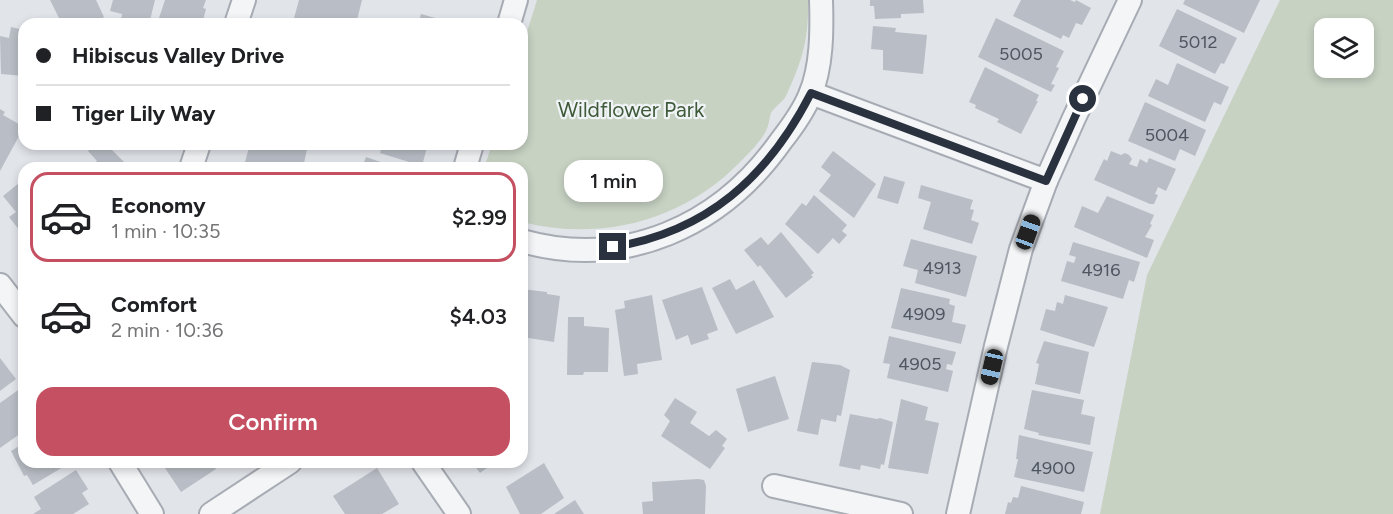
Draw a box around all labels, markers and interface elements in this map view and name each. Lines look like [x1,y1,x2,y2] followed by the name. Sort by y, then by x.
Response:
[1314,18,1374,78] map controls
[1314,18,1374,78] button: layers
[1178,31,1218,53] house number: 5012
[72,42,284,69] text: Hibiscus Valley Drive
[999,43,1043,65] house number: 5005
[1069,85,1096,112] route start
[558,97,705,122] park label: Wildflower Park
[72,100,215,127] text: Tiger Lily Way
[1145,124,1189,146] house number: 5004
[564,160,662,202] callout: 1 min
[590,169,637,193] text: 1 min
[39,190,93,244] icon: car
[111,192,206,219] text: Economy
[452,204,507,231] text: $2.99
[1013,212,1043,252] car
[111,219,221,243] text: 1 min · 10:35
[599,233,626,260] route end
[923,257,961,279] house number: 4913
[1082,259,1121,281] house number: 4916
[39,289,93,343] icon: car
[111,291,197,318] text: Comfort
[449,303,507,330] text: $4.03
[902,303,946,325] house number: 4909
[111,318,223,342] text: 2 min · 10:36
[979,347,1005,387] car
[898,353,942,375] house number: 4905
[36,387,510,456] button: Confirm
[1031,457,1075,479] house number: 4900

